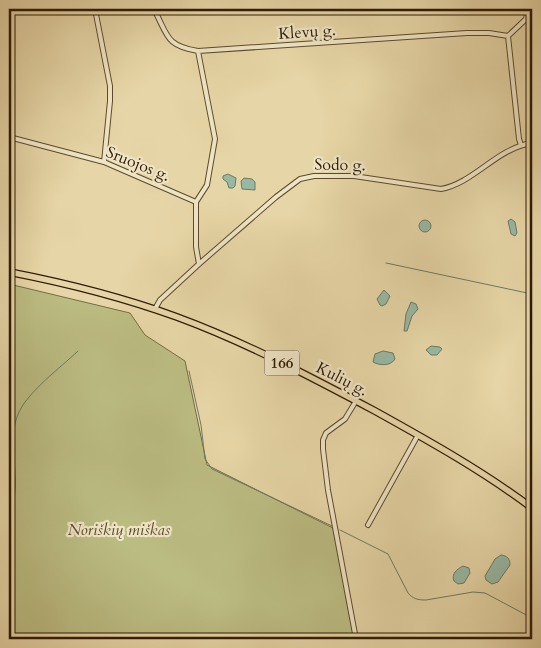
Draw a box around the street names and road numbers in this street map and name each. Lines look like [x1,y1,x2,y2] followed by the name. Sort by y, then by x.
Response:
[278,19,336,45] street label: Klevų g.
[103,141,173,187] street label: Sruojos g.
[314,154,366,176] street label: Sodo g.
[264,350,300,376] road number: 166
[312,357,372,401] street label: Kulių g.

